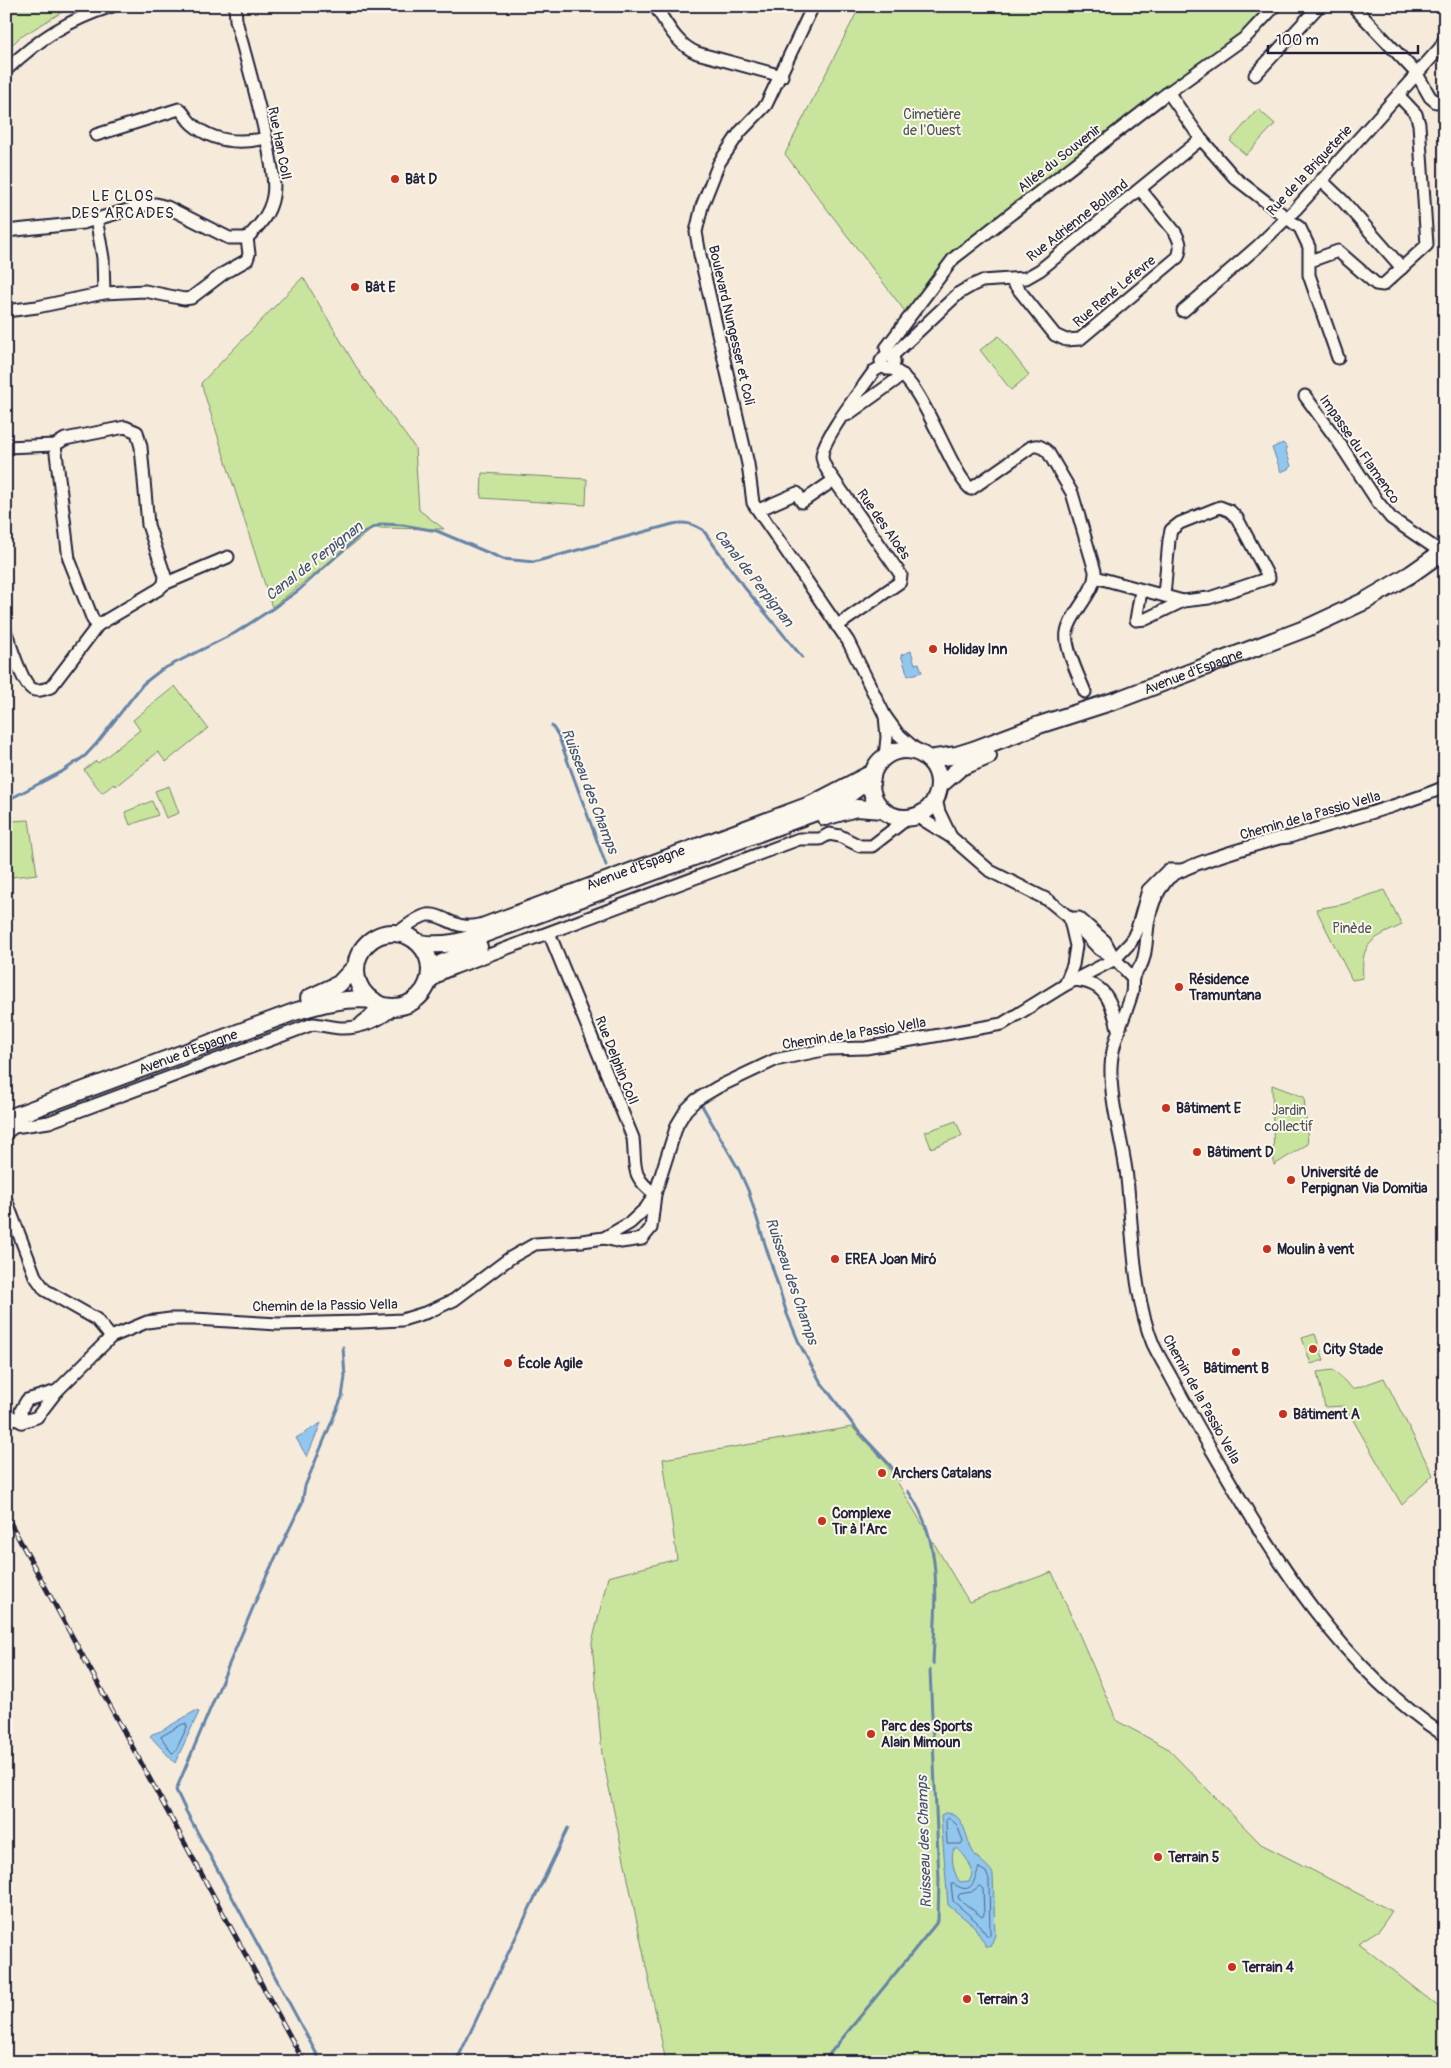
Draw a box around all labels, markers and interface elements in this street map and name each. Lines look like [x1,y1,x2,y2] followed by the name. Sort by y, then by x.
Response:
[1268,22,1418,54] scale bar
[1276,31,1319,50] text: 100 m
[264,105,295,181] street label: Rue Han Coll
[903,106,961,139] park label: Cimetière de l'Ouest
[1014,121,1104,196] street label: Allée du Souvenir
[1263,121,1356,219] street label: Rue de la Briqueterie
[405,171,437,188] place label: Bât D
[389,173,401,185] marker: Bât D
[1023,175,1131,265] street label: Rue Adrienne Bolland
[71,187,175,223] district label: LE CLOS DES ARCADES
[705,244,758,407] street label: Boulevard Nungesser et Coli
[1070,252,1159,331] street label: Rue René Lefevre
[365,279,396,296] place label: Bât E
[349,281,361,293] marker: Bât E
[1316,392,1404,507] street label: Impasse du Flamenco
[853,486,914,563] street label: Rue des Aloès
[262,517,368,605] water label: Canal de Perpignan
[710,526,798,632] water label: Canal de Perpignan
[943,641,1007,658] place label: Holiday Inn
[927,643,939,655] marker: Holiday Inn
[1142,645,1245,698] street label: Avenue d'Espagne
[557,726,623,859] water label: Ruisseau des Champs
[1238,787,1382,844] street label: Chemin de la Passio Vella
[584,842,688,894] street label: Avenue d'Espagne
[1332,920,1372,937] park label: Pinède
[1188,971,1262,1004] place label: Résidence Tramuntana
[1173,981,1185,993] marker: Résidence Tramuntana
[591,1014,642,1107] street label: Rue Delphin Coll
[781,1014,927,1053] street label: Chemin de la Passio Vella
[136,1026,240,1078] street label: Avenue d'Espagne
[1176,1100,1242,1117] place label: Bâtiment E
[1160,1102,1172,1114] marker: Bâtiment E
[1264,1102,1314,1135] park label: Jardin collectif
[1207,1144,1274,1161] place label: Bâtiment D
[1191,1146,1203,1158] marker: Bâtiment D
[1301,1164,1428,1197] place label: Université de Perpignan Via Domitia
[1285,1174,1297,1186] marker: Université de Perpignan Via Domitia
[761,1215,823,1349] water label: Ruisseau des Champs
[1277,1241,1354,1258] place label: Moulin à vent
[1261,1243,1273,1255] marker: Moulin à vent
[845,1251,937,1268] place label: EREA Joan Miró
[829,1253,841,1265] marker: EREA Joan Miró
[252,1296,398,1315] street label: Chemin de la Passio Vella
[1159,1332,1244,1467] street label: Chemin de la Passio Vella
[1323,1341,1384,1358] place label: City Stade
[1307,1343,1319,1355] marker: City Stade
[1230,1346,1242,1358] marker: Bâtiment B
[518,1354,584,1372] place label: École Agile
[502,1357,514,1369] marker: École Agile
[1203,1360,1269,1377] place label: Bâtiment B
[1293,1406,1360,1423] place label: Bâtiment A
[1277,1408,1289,1420] marker: Bâtiment A
[892,1465,992,1482] place label: Archers Catalans
[876,1467,888,1479] marker: Archers Catalans
[831,1505,892,1538] place label: Complexe Tir à l'Arc
[816,1515,828,1527] marker: Complexe Tir à l'Arc
[881,1718,973,1751] place label: Parc des Sports Alain Mimoun
[865,1728,877,1740] marker: Parc des Sports Alain Mimoun
[913,1773,936,1908] water label: Ruisseau des Champs
[1167,1849,1220,1866] place label: Terrain 5
[1152,1851,1164,1863] marker: Terrain 5
[1241,1959,1295,1976] place label: Terrain 4
[1226,1961,1238,1973] marker: Terrain 4
[976,1991,1029,2008] place label: Terrain 3
[961,1993,973,2005] marker: Terrain 3

